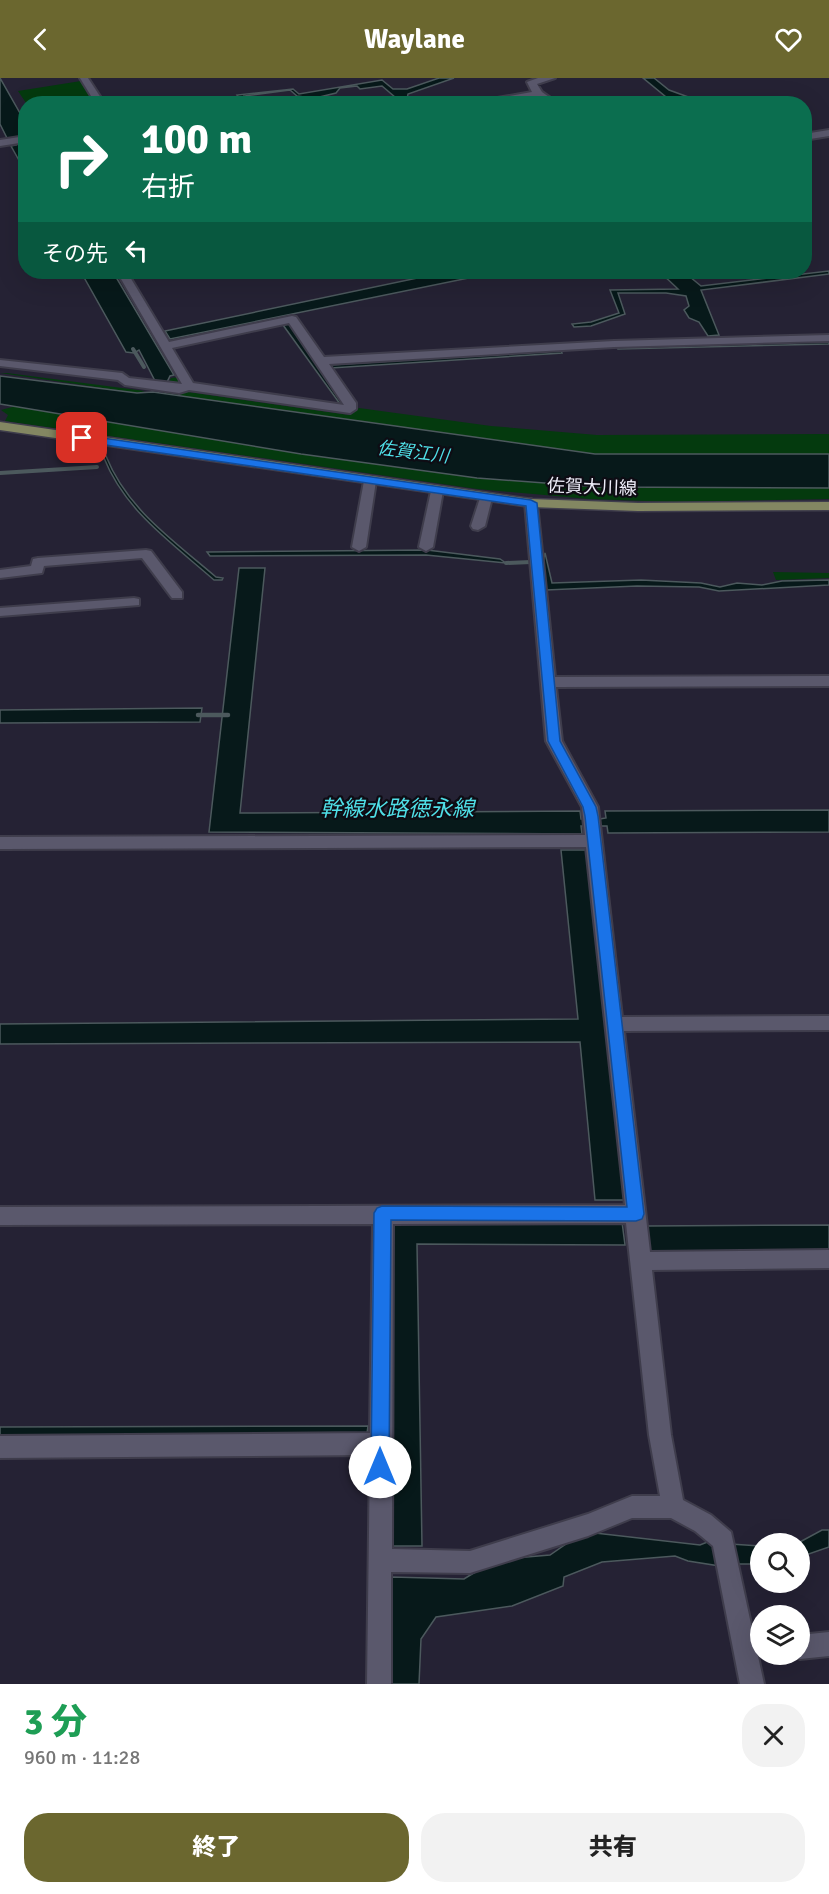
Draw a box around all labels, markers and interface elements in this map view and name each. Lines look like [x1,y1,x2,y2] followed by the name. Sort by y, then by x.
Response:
[24,23,57,56] icon: back
[364,23,465,56] text: Waylane
[772,23,805,56] icon: heart
[141,114,252,165] text: 100 m
[42,120,120,198] icon: right
[141,171,195,204] text: 右折
[120,234,153,267] icon: left
[42,240,108,267] text: その先
[56,412,107,463] pin
[65,421,98,454] icon: arrive
[376,437,452,468] water label: 佐賀江川
[547,474,637,500] street label: 佐賀大川線
[320,795,477,822] water label: 幹線水路徳永線
[348,1435,412,1499] position arrow
[750,1533,810,1665] map controls
[750,1533,810,1593] button: search
[750,1605,810,1665] button: layers
[24,1700,87,1745] text: 3 分
[742,1704,805,1767] button: close
[24,1745,140,1770] text: 960 m · 11:28
[24,1813,409,1882] button: 終了
[421,1813,805,1882] button: 共有

